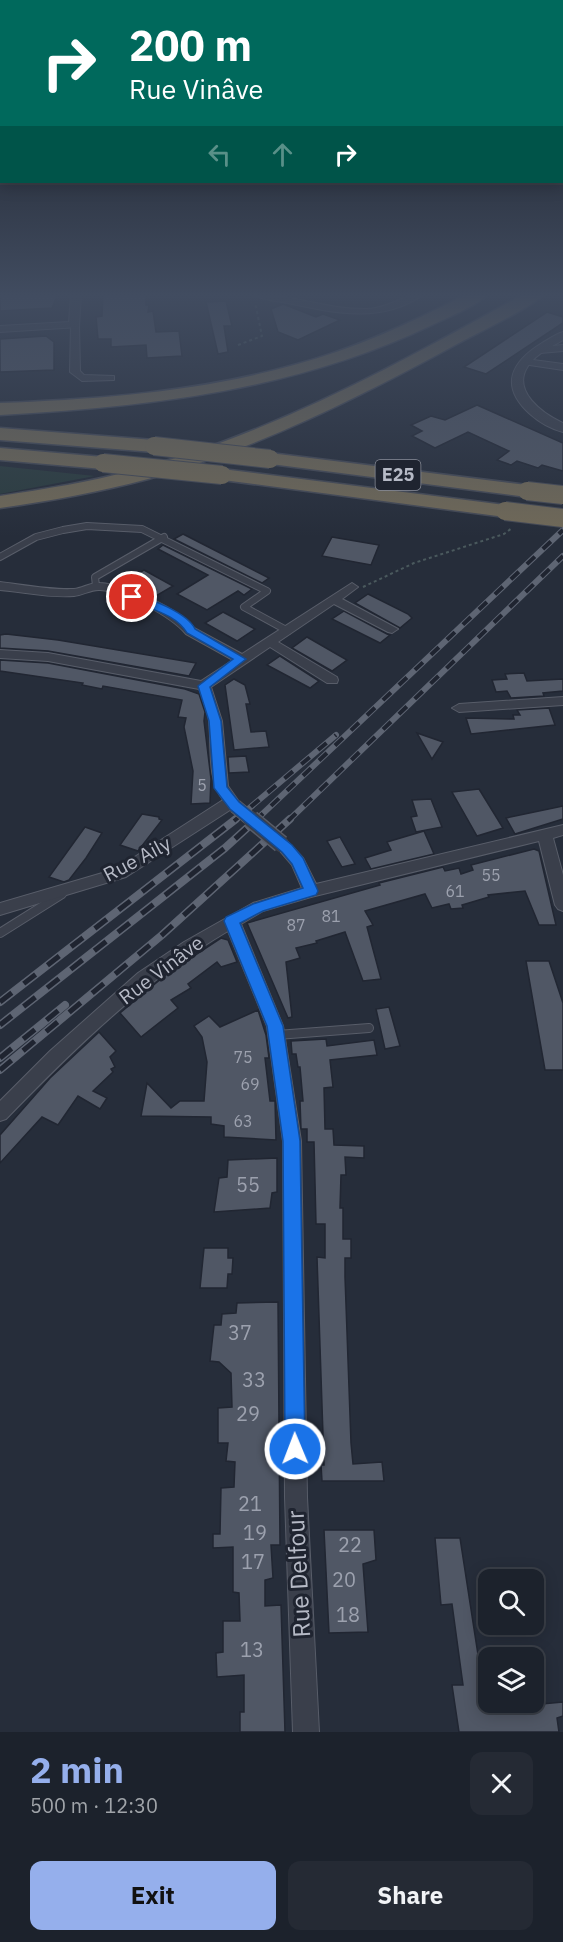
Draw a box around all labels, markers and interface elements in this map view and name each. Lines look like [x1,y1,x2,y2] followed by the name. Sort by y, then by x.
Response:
[129,18,252,73] text: 200 m
[30,24,108,102] icon: right
[129,71,263,106] text: Rue Vinâve
[203,138,236,171] icon: left
[266,138,299,171] icon: ahead
[329,138,362,171] icon: right
[376,460,420,490] road number: E25
[106,571,157,622] pin
[115,580,148,613] icon: arrive
[197,775,207,795] house number: 5
[98,830,175,888] street label: Rue Aily
[481,865,501,885] house number: 55
[445,881,465,901] house number: 61
[321,906,341,926] house number: 81
[286,915,306,935] house number: 87
[113,929,209,1010] street label: Rue Vinâve
[233,1047,253,1067] house number: 75
[240,1074,260,1094] house number: 69
[233,1111,253,1131] house number: 63
[236,1171,260,1198] house number: 55
[228,1319,252,1346] house number: 37
[242,1366,266,1393] house number: 33
[236,1400,260,1427] house number: 29
[263,1417,327,1481] position arrow
[238,1490,262,1517] house number: 21
[279,1510,317,1638] street label: Rue Delfour
[243,1519,267,1546] house number: 19
[338,1531,362,1558] house number: 22
[241,1548,265,1575] house number: 17
[332,1566,356,1593] house number: 20
[478,1569,544,1713] map controls
[478,1569,544,1635] button: search
[336,1601,360,1628] house number: 18
[240,1636,264,1663] house number: 13
[478,1647,544,1713] button: layers
[30,1746,124,1793] text: 2 min
[470,1752,533,1815] button: close
[30,1792,158,1819] text: 500 m · 12:30
[30,1861,276,1930] button: Exit
[288,1861,533,1930] button: Share

